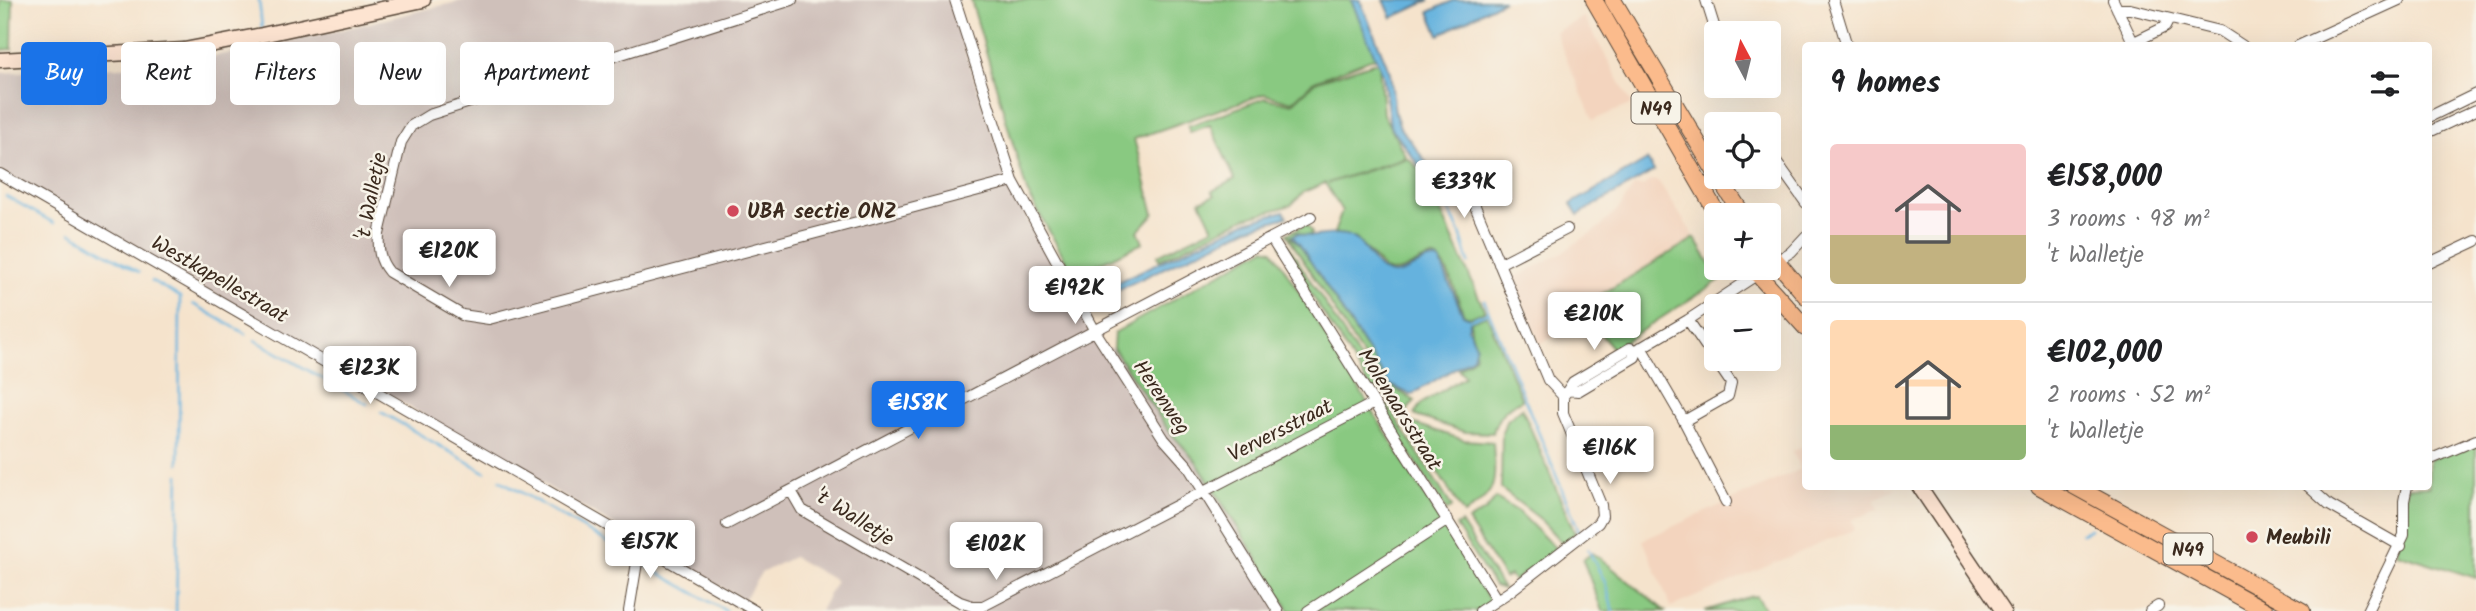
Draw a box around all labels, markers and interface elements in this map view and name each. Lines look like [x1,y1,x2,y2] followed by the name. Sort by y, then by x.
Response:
[1704,21,1782,98] north arrow
[1704,21,1781,371] map controls
[21,42,107,105] chip: Buy
[121,42,216,105] chip: Rent
[230,42,340,105] chip: Filters
[354,42,446,105] chip: New
[460,42,614,105] chip: Apartment
[1830,60,1941,108] text: 9 homes
[2366,65,2404,103] icon: filters
[1632,92,1680,124] road number: N49
[1704,112,1781,189] button: locate
[348,149,397,243] street label: 't Walletje
[2047,154,2162,202] text: €158,000
[1415,160,1513,220] pin: €339K
[1431,165,1497,201] text: €339K
[1886,172,1970,256] icon: home
[747,196,897,229] place label: UBA sectie ONZ
[2047,202,2210,238] text: 3 rooms · 98 m²
[725,203,741,219] marker: UBA sectie ONZ
[1704,203,1781,280] button: +
[144,228,295,333] street label: Westkapellestraat
[400,230,498,289] pin: €120K
[419,234,479,270] text: €120K
[2047,238,2144,274] text: 't Walletje
[1026,266,1124,326] pin: €192K
[1045,271,1105,307] text: €192K
[1545,292,1643,352] pin: €210K
[1704,294,1781,371] button: −
[1564,297,1624,333] text: €210K
[2047,330,2162,378] text: €102,000
[1348,342,1450,478] street label: Molenaarsstraat
[321,346,419,406] pin: €123K
[1886,348,1970,432] icon: home
[339,351,401,387] text: €123K
[1123,354,1198,442] street label: Herenweg
[2047,378,2210,414] text: 2 rooms · 52 m²
[869,382,967,441] pin: €158K
[888,386,948,422] text: €158K
[1223,390,1340,472] street label: Verversstraat
[2047,414,2144,450] text: 't Walletje
[1561,426,1659,486] pin: €116K
[1583,431,1637,467] text: €116K
[808,481,901,556] street label: 't Walletje
[601,520,699,580] pin: €157K
[947,522,1045,582] pin: €102K
[2266,522,2331,555] place label: Meubili
[621,525,679,561] text: €157K
[966,527,1026,563] text: €102K
[2244,529,2260,545] marker: Meubili
[2164,534,2212,564] road number: N49

